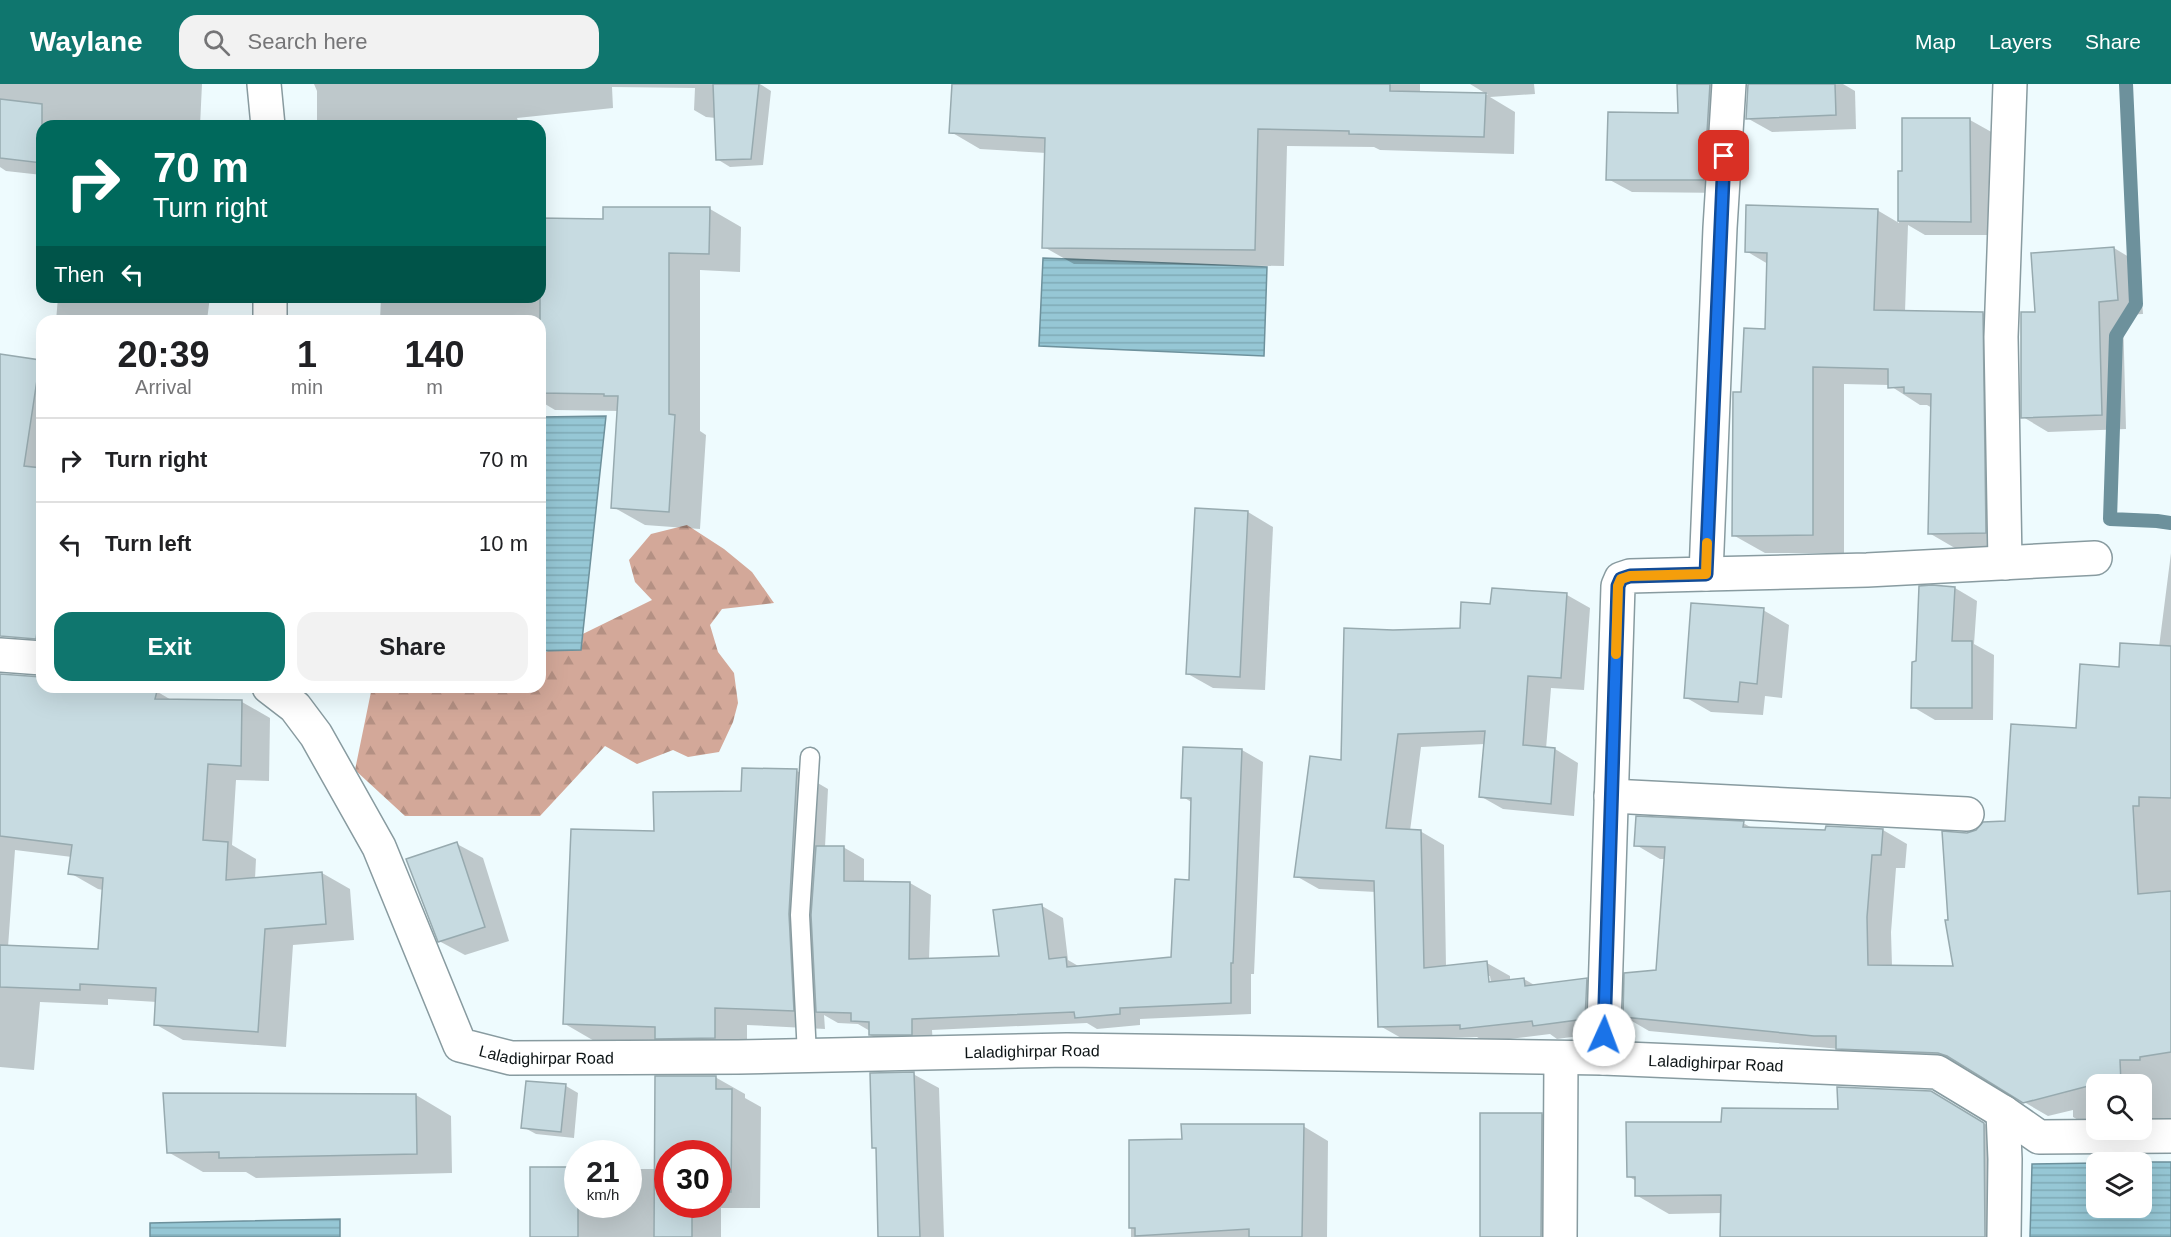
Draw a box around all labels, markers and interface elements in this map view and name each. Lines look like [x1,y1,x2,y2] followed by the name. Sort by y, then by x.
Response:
[179,15,599,69] search box
[30,26,143,57] text: Waylane
[200,26,233,59] icon: search
[248,29,367,54] text: Search here
[1915,30,1956,53] text: Map
[1989,30,2052,53] text: Layers
[2085,30,2141,53] text: Share
[1698,130,1749,181] pin
[1707,139,1740,172] icon: arrive
[54,144,132,222] icon: right
[153,144,249,191] text: 70 m
[153,193,268,223] text: Turn right
[116,258,149,291] icon: left
[54,262,104,287] text: Then
[117,334,209,375] text: 20:39
[297,334,317,375] text: 1
[404,334,465,375] text: 140
[135,376,192,398] text: Arrival
[291,376,323,398] text: min
[426,376,443,398] text: m
[54,444,87,477] icon: right
[105,447,207,472] text: Turn right
[479,447,528,472] text: 70 m
[54,528,87,561] icon: left
[105,531,191,556] text: Turn left
[479,531,528,556] text: 10 m
[54,612,285,681] button: Exit
[297,612,528,681] button: Share
[1572,1003,1636,1067] position arrow
[964,1041,1100,1061] street label: Laladighirpar Road
[477,1042,614,1067] street label: Laladighirpar Road
[1648,1051,1784,1074] street label: Laladighirpar Road
[2086,1074,2152,1218] map controls
[2086,1074,2152,1140] button: search
[654,1140,732,1218] speed limit sign: 30
[2086,1152,2152,1218] button: layers
[586,1155,620,1188] text: 21
[587,1186,619,1203] text: km/h

